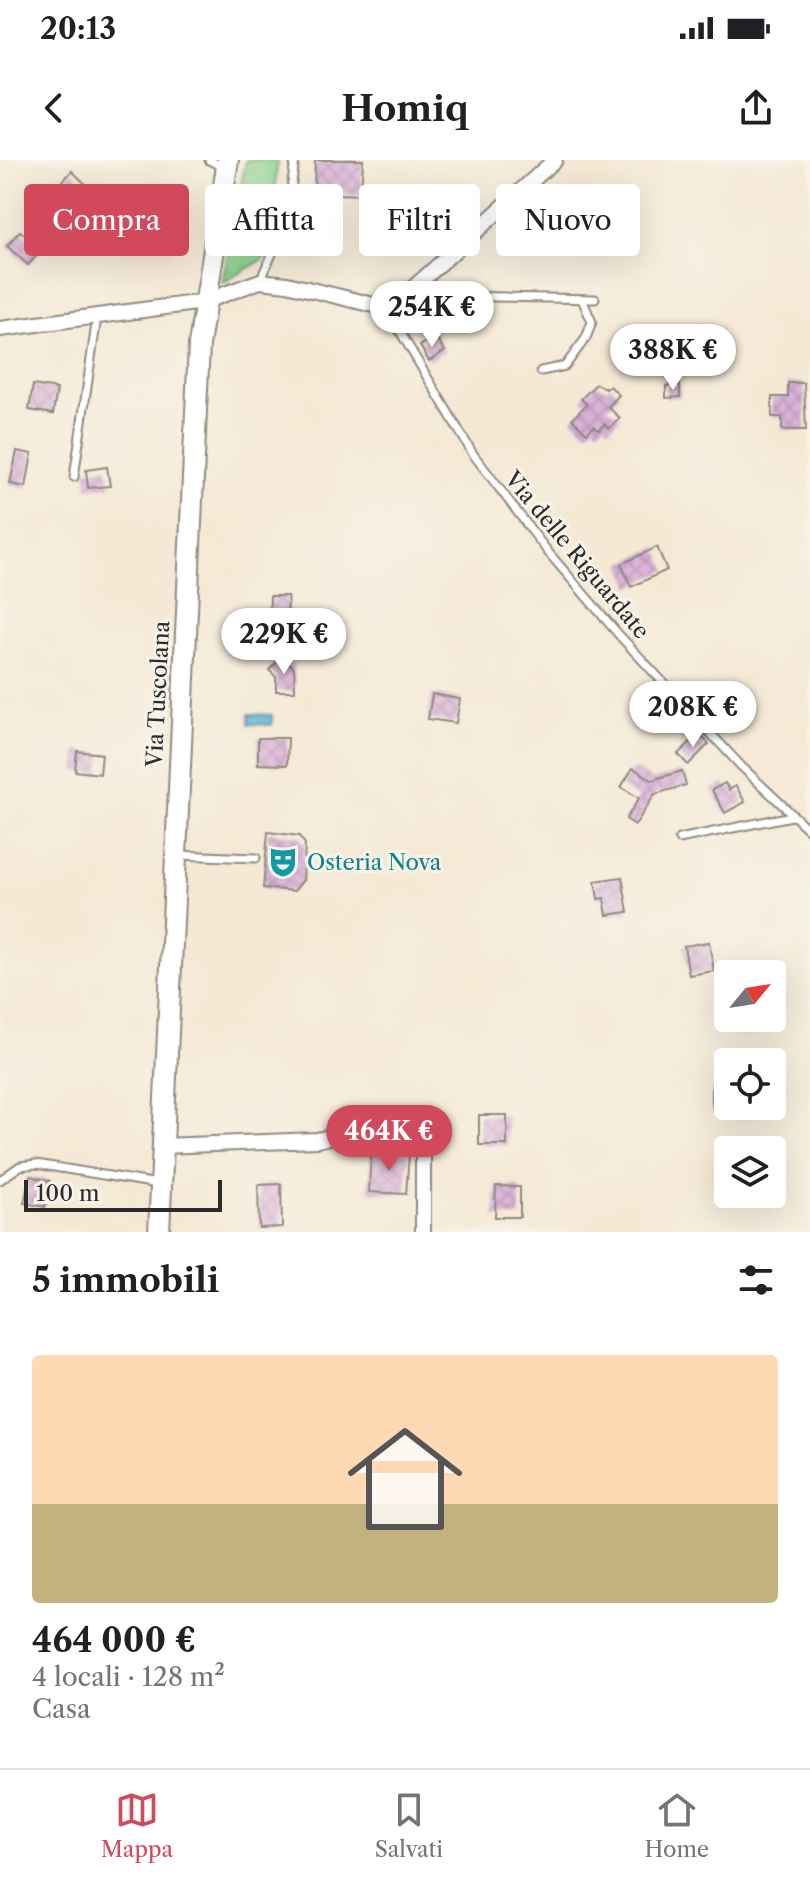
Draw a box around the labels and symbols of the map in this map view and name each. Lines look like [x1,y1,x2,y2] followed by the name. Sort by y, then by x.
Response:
[367,281,497,349] pin: 254K €
[608,324,738,392] pin: 388K €
[498,465,655,644] street label: Via delle Riguardate
[219,608,349,676] pin: 229K €
[141,620,175,769] street label: Via Tuscolana
[628,681,758,749] pin: 208K €
[266,845,300,879] theatre icon: Osteria Nova
[307,849,442,876] place label: Osteria Nova
[714,960,786,1032] north arrow
[324,1105,454,1173] pin: 464K €
[24,1176,222,1212] scale bar

